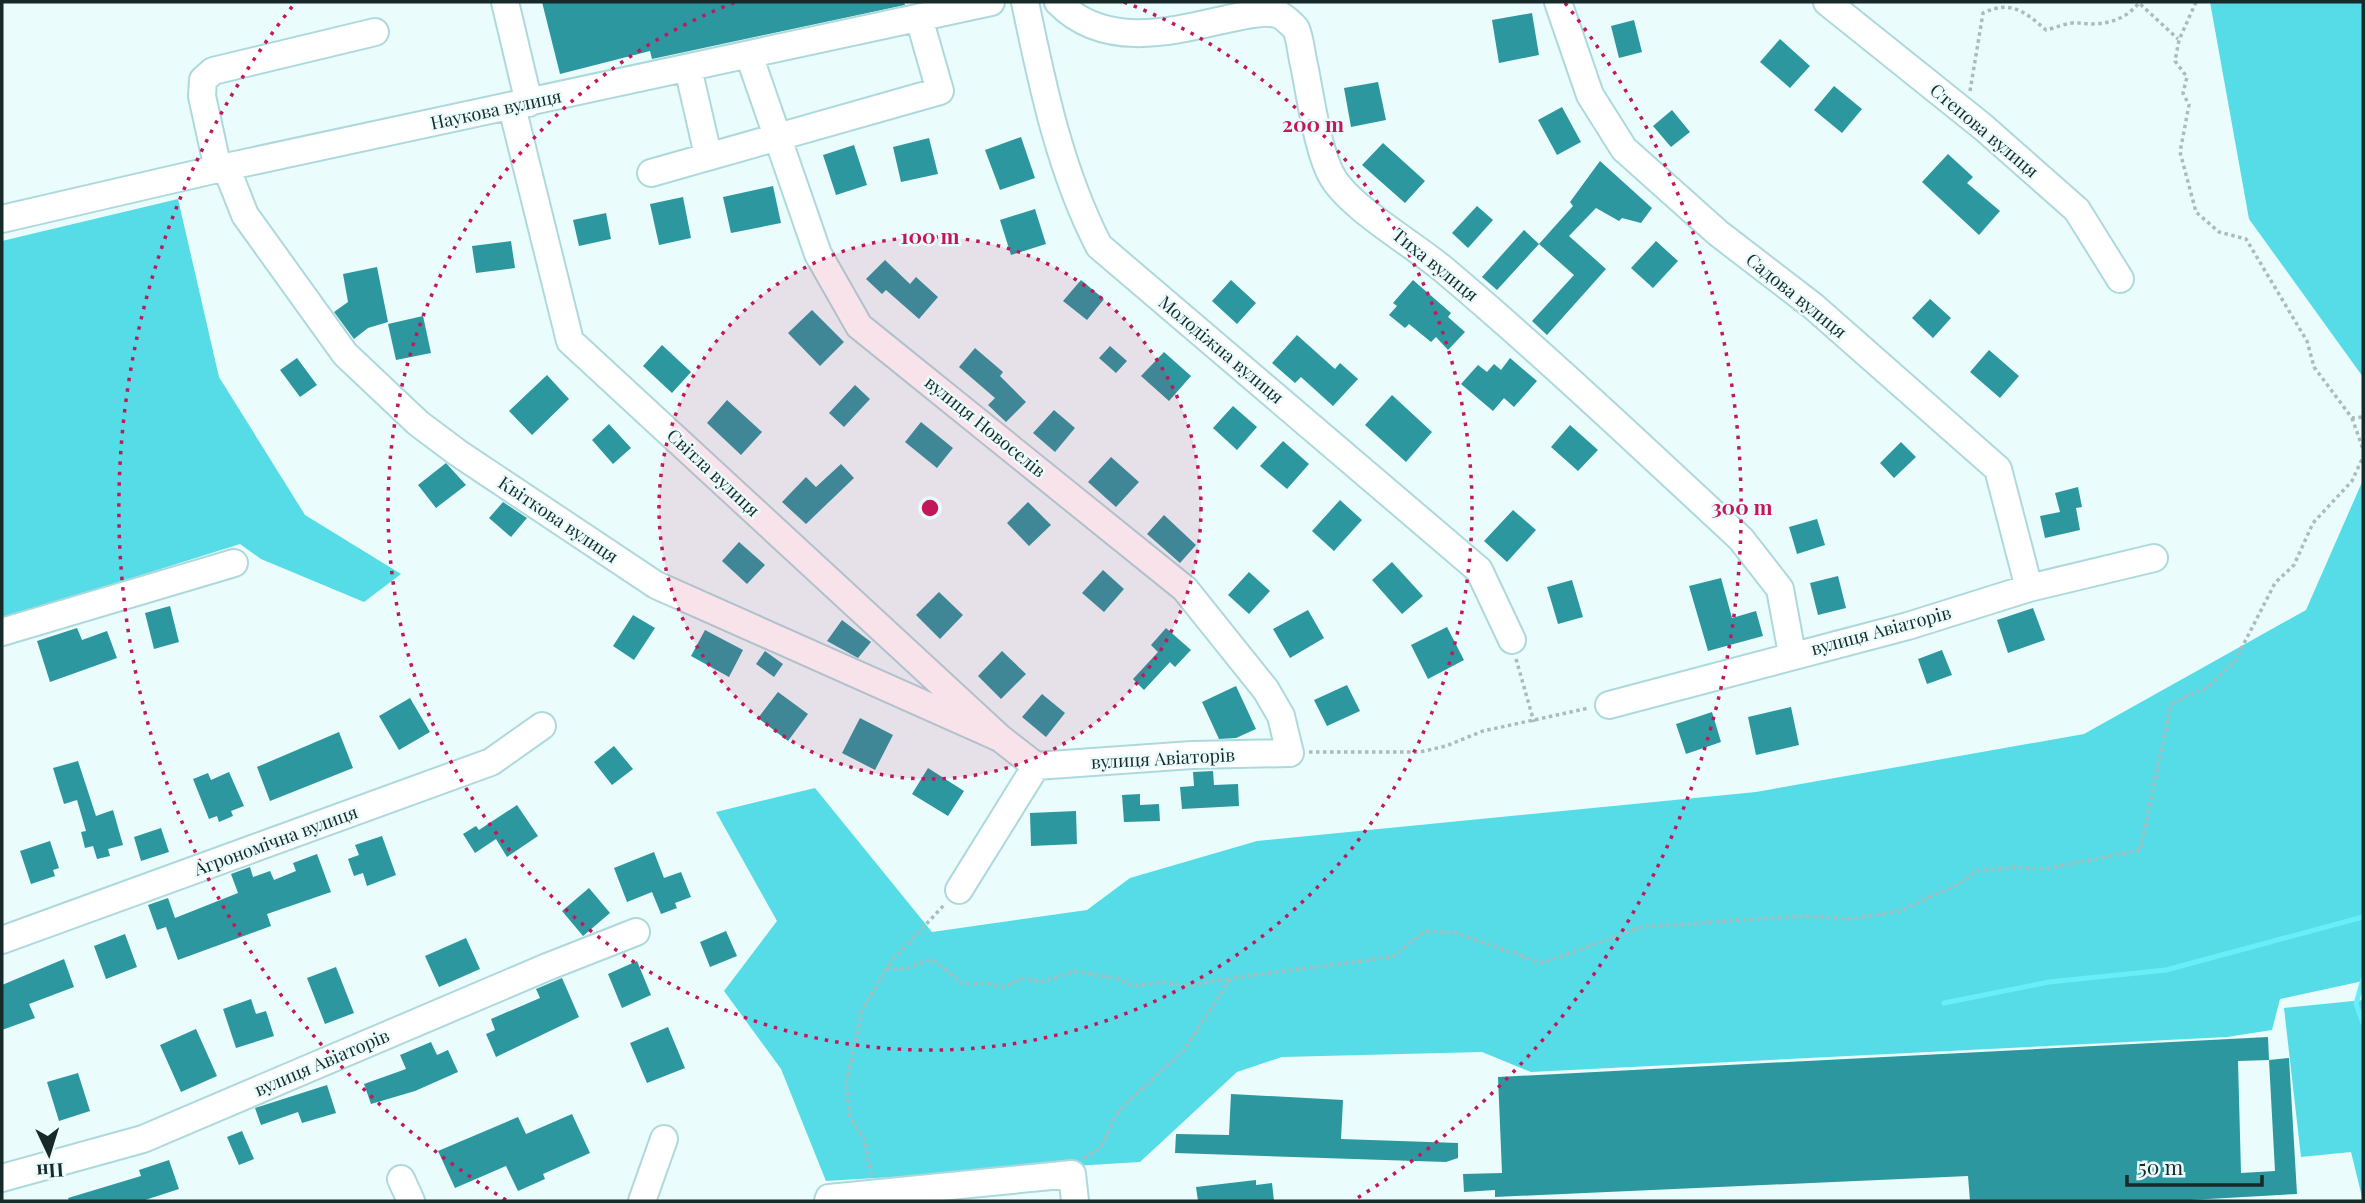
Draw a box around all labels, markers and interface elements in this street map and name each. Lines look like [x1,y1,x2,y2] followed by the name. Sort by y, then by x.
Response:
[1925,78,2044,183] street label: Степова вулиця
[428,83,564,135] street label: Наукова вулиця
[1282,109,1344,137] text: 200 m
[900,221,960,249] text: 100 m
[1388,222,1484,307] street label: Тиха вулиця
[1741,247,1852,343] street label: Садова вулиця
[1154,290,1289,409] street label: Молодіжна вулиця
[920,370,1051,483] street label: вулиця Новоселів
[662,423,765,522] street label: Світла вулиця
[494,470,623,568] street label: Квіткова вулиця
[1711,492,1773,520] text: 300 m
[918,496,942,520] centre of rings
[1808,600,1954,660] street label: вулиця Авіаторів
[1090,742,1236,774] street label: вулиця Авіаторів
[190,799,361,881] street label: Агрономічна вулиця
[251,1023,393,1101] street label: вулиця Авіаторів
[14,1119,84,1189] north arrow
[2127,1144,2262,1188] scale bar
[2138,1152,2184,1180] text: 50 m
[36,1158,65,1186] text: Пн

